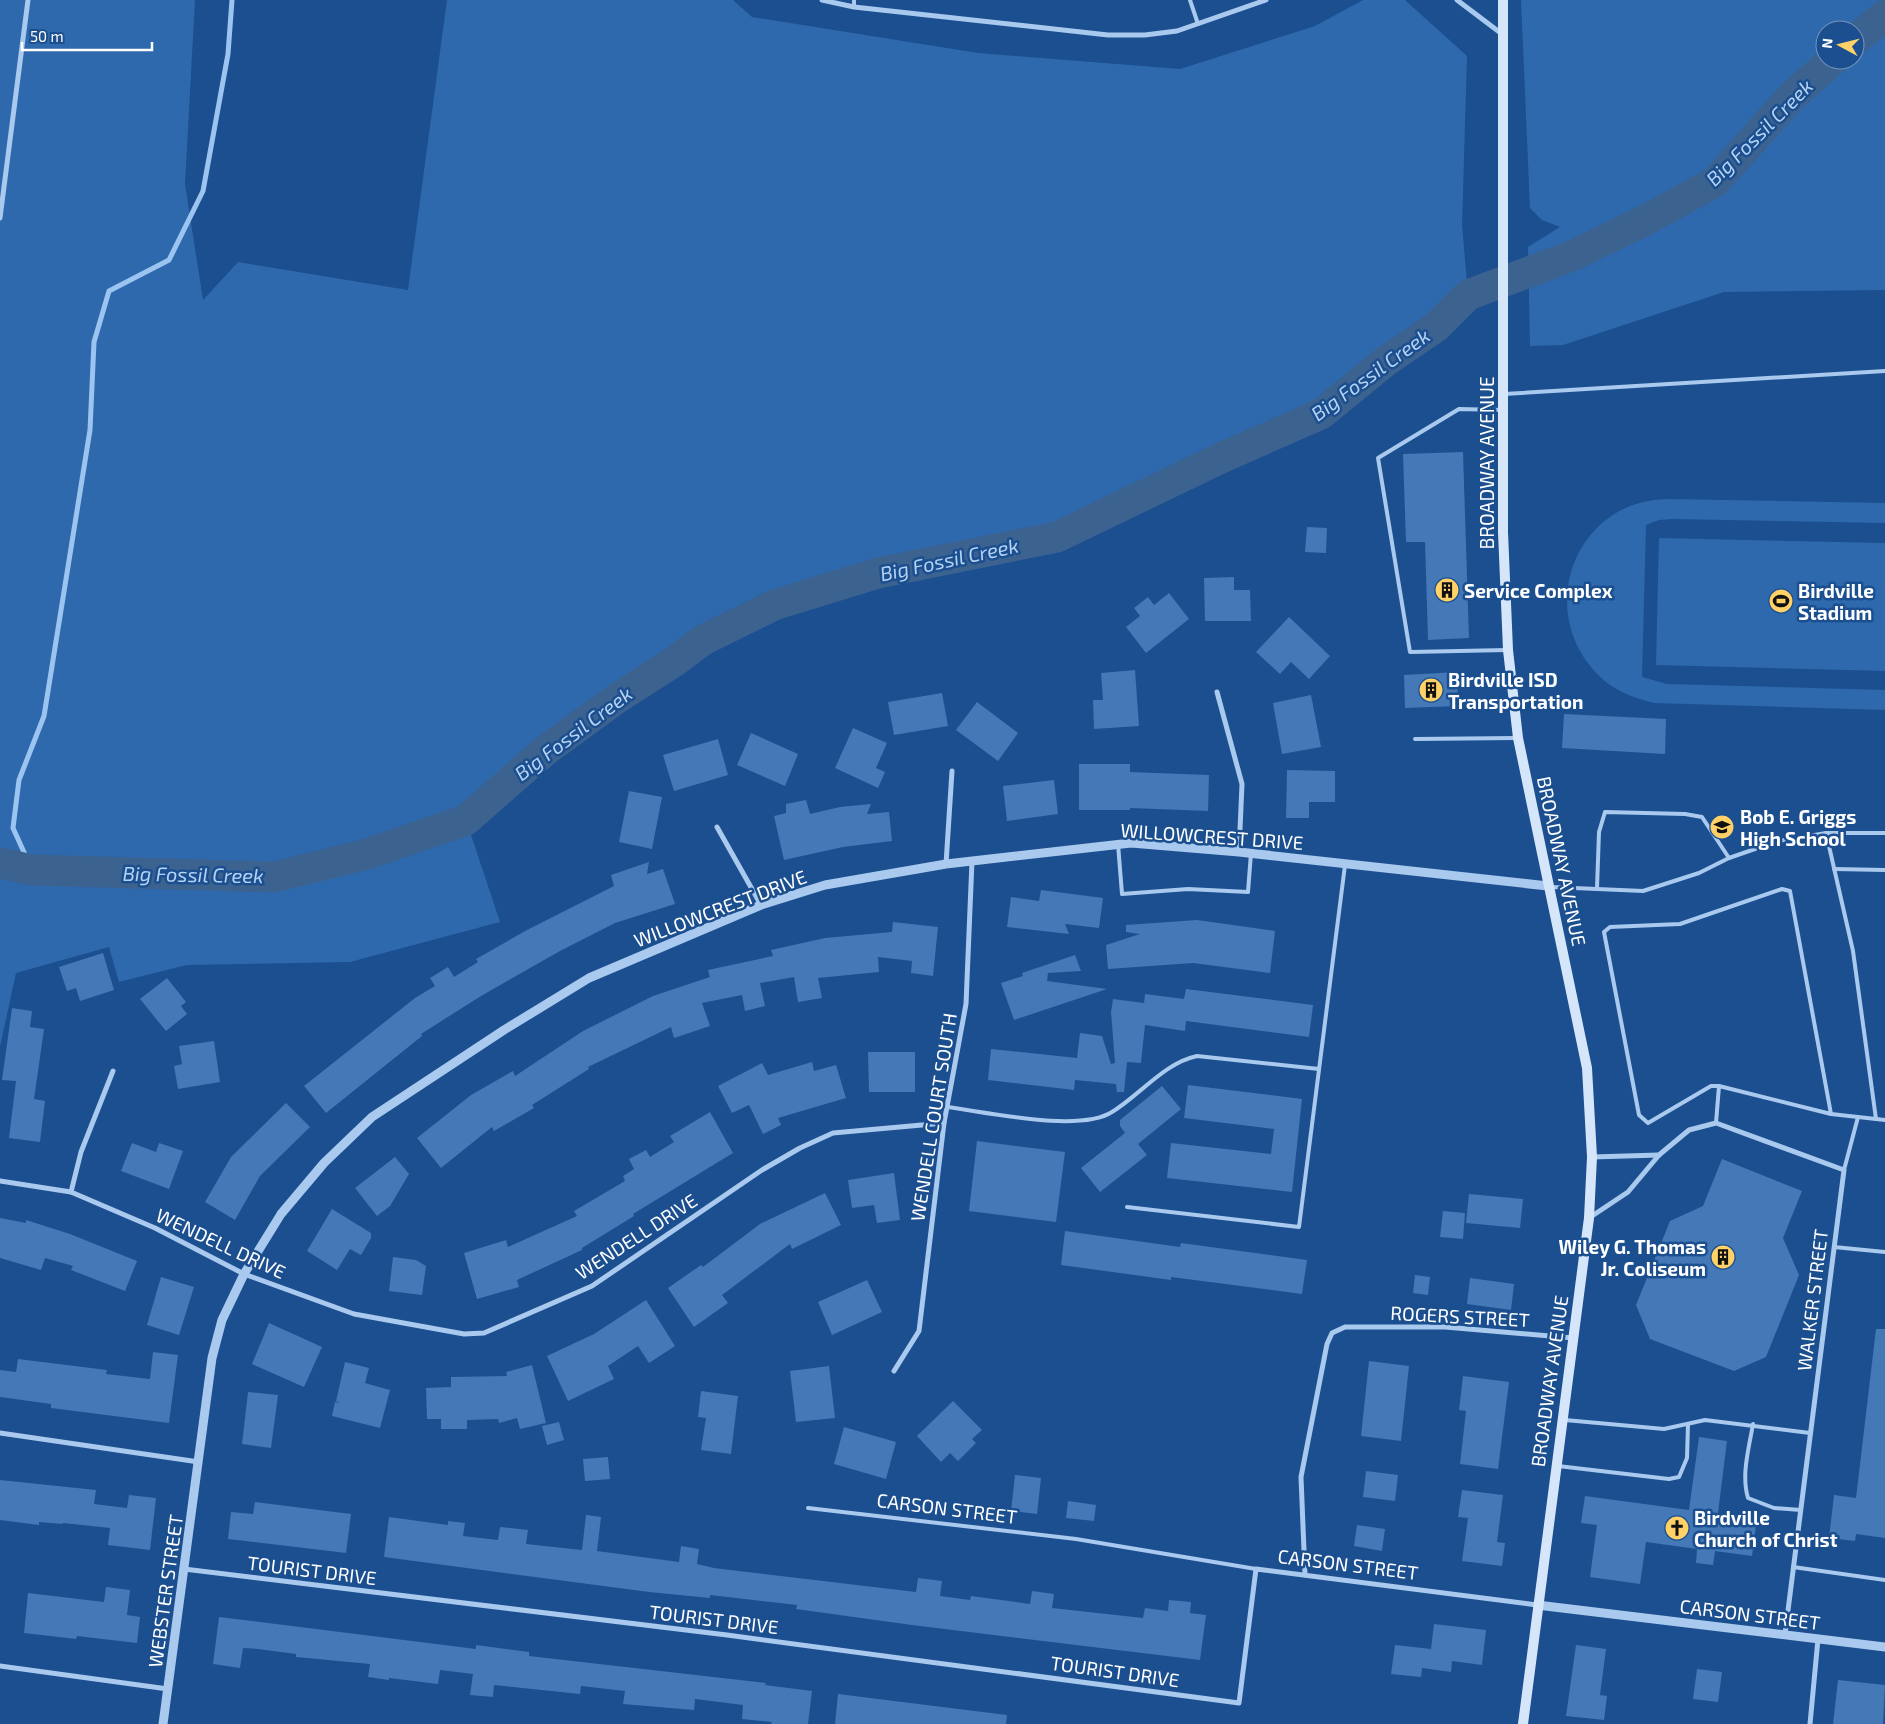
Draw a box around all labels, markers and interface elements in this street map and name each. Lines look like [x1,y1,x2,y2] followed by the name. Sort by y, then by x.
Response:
[22,20,152,52] scale bar
[1815,20,1865,70] north arrow
[30,27,64,45] text: 50 m
[1818,37,1836,49] text: N
[1701,74,1817,190] water label: Big Fossil Creek
[1306,323,1434,425] water label: Big Fossil Creek
[1475,376,1498,550] street label: BROADWAY AVENUE
[878,533,1020,585] water label: Big Fossil Creek
[1434,577,1460,603] building icon: Service Complex
[1464,579,1613,602] place label: Service Complex
[1798,579,1874,624] place label: Birdville Stadium
[1768,588,1794,614] sports icon: Birdville Stadium
[1448,668,1583,713] place label: Birdville ISD Transportation
[1418,677,1444,703] building icon: Birdville ISD Transportation
[509,681,637,785] water label: Big Fossil Creek
[1533,774,1591,948] street label: BROADWAY AVENUE
[1740,805,1856,850] place label: Bob E. Griggs High School
[1709,814,1735,840] school or university icon: Bob E. Griggs High School
[1120,818,1304,854] street label: WILLOWCREST DRIVE
[122,861,264,887] water label: Big Fossil Creek
[630,864,810,952] street label: WILLOWCREST DRIVE
[905,1011,961,1223] street label: WENDELL COURT SOUTH
[571,1188,701,1284] street label: WENDELL DRIVE
[153,1203,289,1283] street label: WENDELL DRIVE
[1792,1228,1832,1372] street label: WALKER STREET
[1559,1235,1706,1280] place label: Wiley G. Thomas Jr. Coliseum
[1710,1244,1736,1270] building icon: Wiley G. Thomas Jr. Coliseum
[1526,1294,1572,1468] street label: BROADWAY AVENUE
[1390,1301,1530,1331] street label: ROGERS STREET
[876,1488,1018,1528] street label: CARSON STREET
[1694,1506,1838,1551] place label: Birdville Church of Christ
[143,1513,187,1669] street label: WEBSTER STREET
[1664,1515,1690,1541] church icon: Birdville Church of Christ
[1277,1544,1419,1584] street label: CARSON STREET
[246,1551,378,1589] street label: TOURIST DRIVE
[1679,1594,1821,1634] street label: CARSON STREET
[648,1600,780,1638] street label: TOURIST DRIVE
[1049,1651,1181,1691] street label: TOURIST DRIVE

